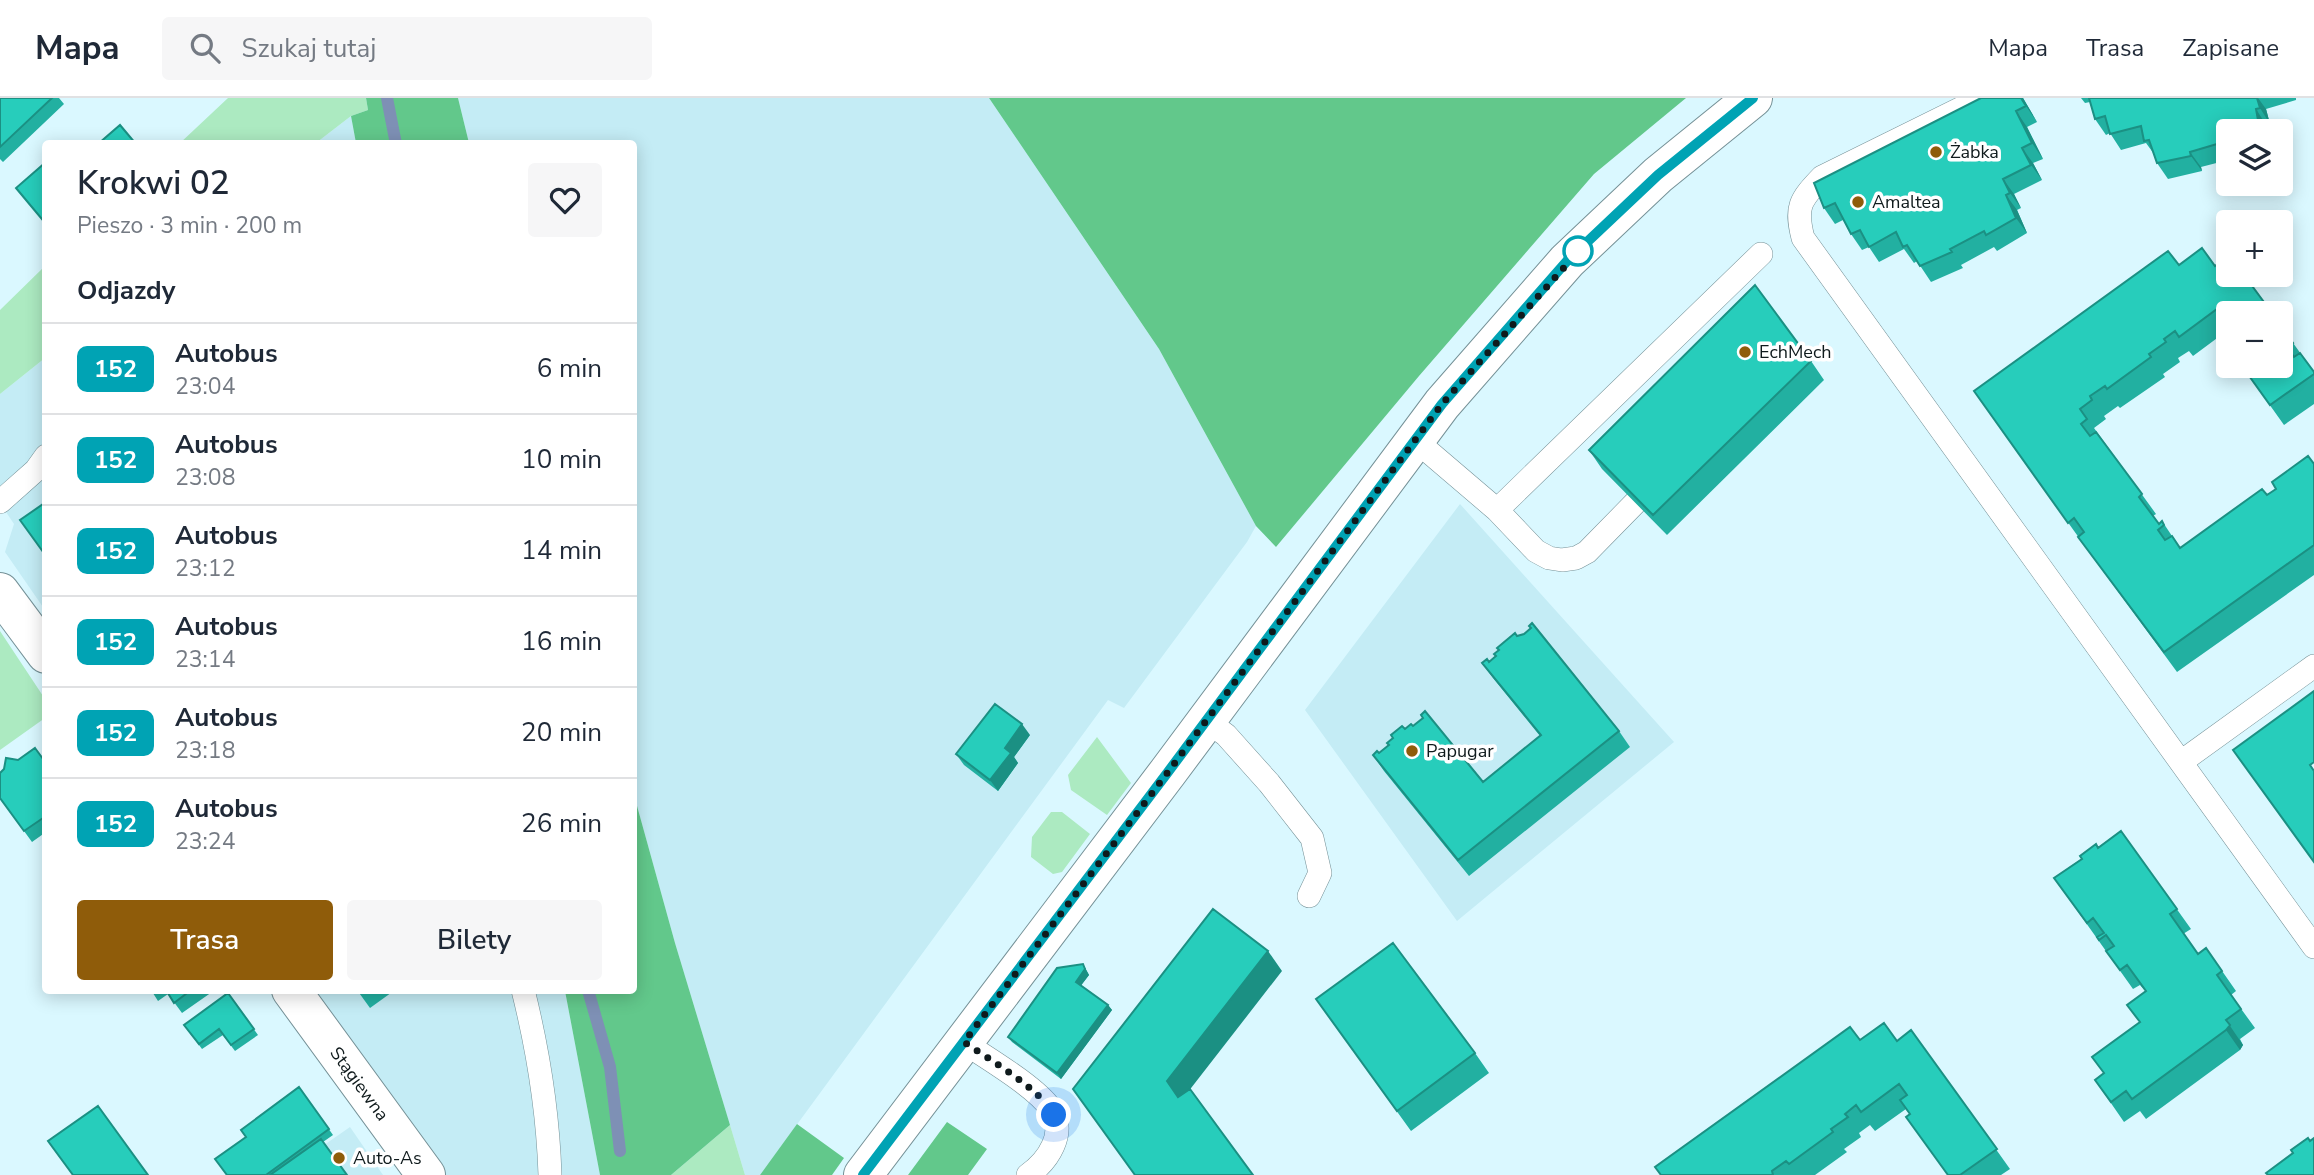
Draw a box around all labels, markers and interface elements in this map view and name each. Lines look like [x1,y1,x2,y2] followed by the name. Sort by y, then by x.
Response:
[162,17,652,80] search box
[35,26,120,71] text: Mapa
[186,29,224,67] icon: search
[242,31,376,66] text: Szukaj tutaj
[1988,32,2048,64] text: Mapa
[2086,32,2144,64] text: Trasa
[2182,32,2279,64] text: Zapisane
[2216,119,2293,378] map controls
[2216,119,2293,196] button: layers
[1950,140,1999,164] place label: Żabka
[1928,144,1944,160] marker: Żabka
[77,161,230,206] text: Krokwi 02
[528,163,602,237] button: heart
[1872,190,1941,214] place label: Amaltea
[1850,194,1866,210] marker: Amaltea
[77,210,302,241] text: Pieszo · 3 min · 200 m
[2216,210,2293,287] button: +
[1563,236,1593,266] unlabelled marker
[77,273,175,308] text: Odjazdy
[2216,301,2293,378] button: −
[175,336,278,371] text: Autobus
[1759,340,1832,364] place label: EchMech
[1737,344,1753,360] marker: EchMech
[537,351,602,386] text: 6 min
[94,353,137,385] text: 152
[175,371,235,402] text: 23:04
[175,427,278,462] text: Autobus
[521,442,602,477] text: 10 min
[94,444,137,476] text: 152
[175,462,235,493] text: 23:08
[175,518,278,553] text: Autobus
[521,533,602,568] text: 14 min
[94,535,137,567] text: 152
[175,553,235,584] text: 23:12
[175,609,278,644] text: Autobus
[521,624,602,659] text: 16 min
[94,626,137,658] text: 152
[175,644,235,675] text: 23:14
[175,700,278,735] text: Autobus
[521,715,602,750] text: 20 min
[94,717,137,749] text: 152
[175,735,235,766] text: 23:18
[1426,739,1494,763] place label: Papugar
[1404,743,1420,759] marker: Papugar
[175,791,278,826] text: Autobus
[521,806,602,841] text: 26 min
[94,808,137,840] text: 152
[175,826,235,857] text: 23:24
[77,900,333,980] button: Trasa
[347,900,602,980] button: Bilety
[324,1042,394,1126] street label: Stągiewna
[1036,1097,1071,1132] your location
[353,1146,422,1170] place label: Auto-As
[331,1150,347,1166] marker: Auto-As

